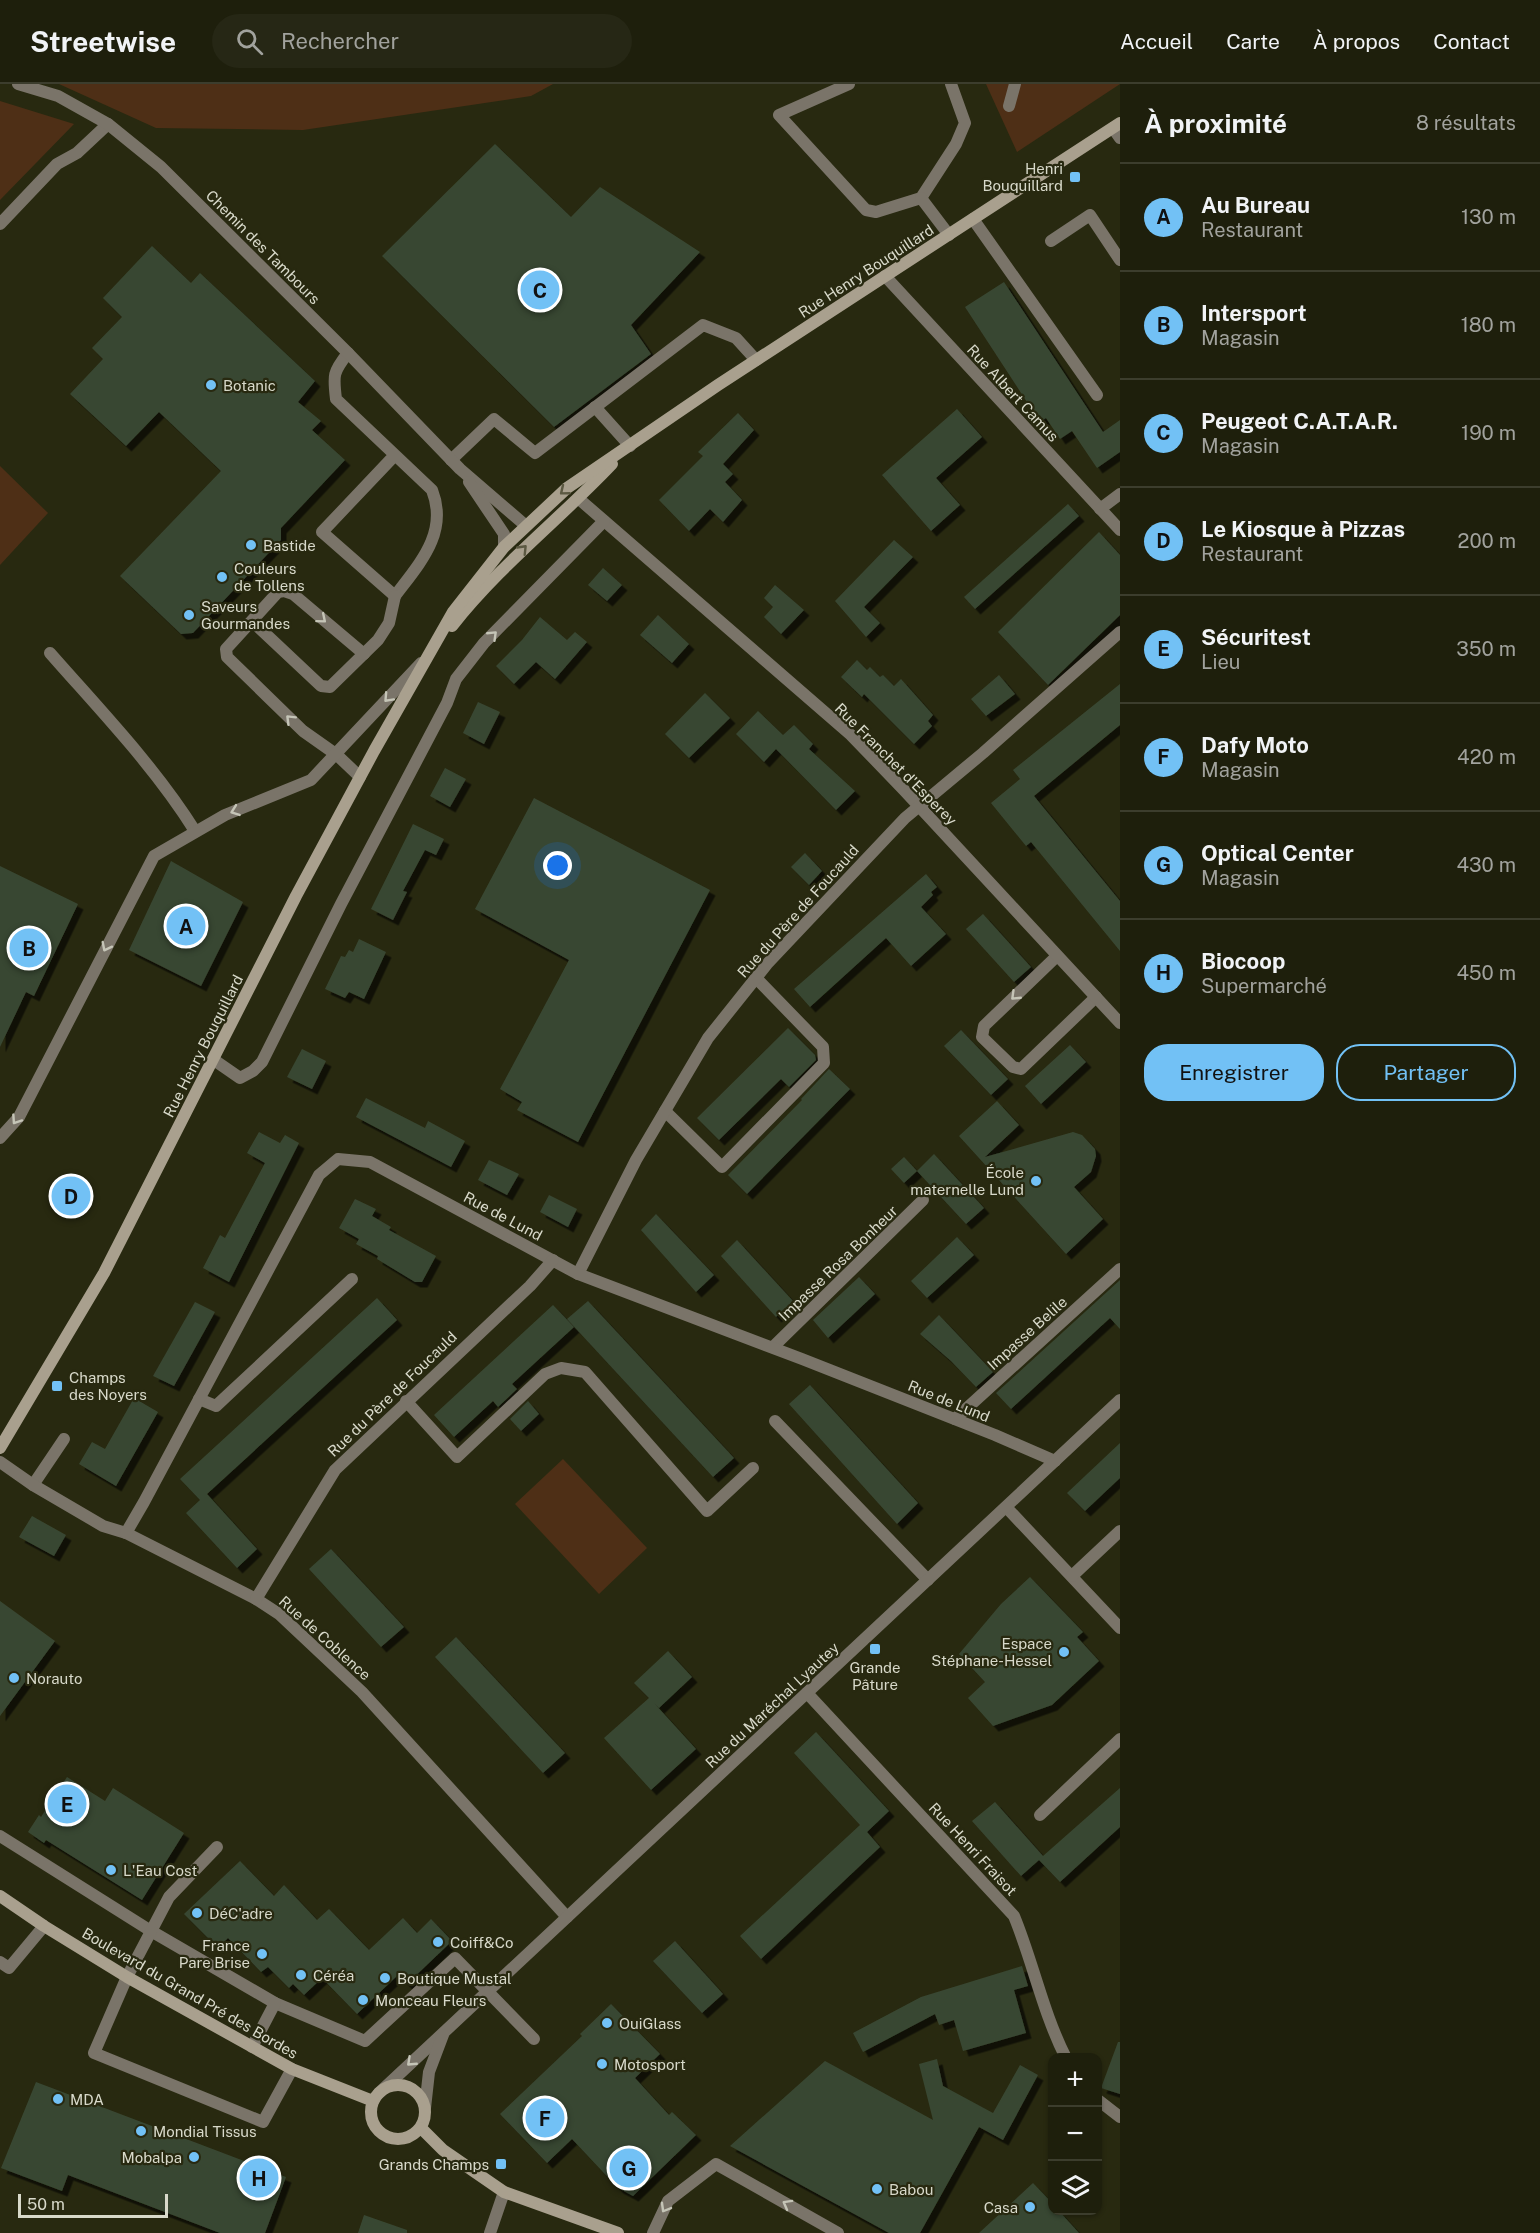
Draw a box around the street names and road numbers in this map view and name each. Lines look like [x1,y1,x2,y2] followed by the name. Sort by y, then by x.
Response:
[203,187,323,307] street label: Chemin des Tambours
[795,221,937,321] street label: Rue Henry Bouquillard
[964,341,1062,445] street label: Rue Albert Camus
[832,700,960,828] street label: Rue Franchet d'Esperey
[734,841,862,981] street label: Rue du Père de Foucauld
[160,972,246,1120] street label: Rue Henry Bouquillard
[461,1188,545,1244] street label: Rue de Lund
[775,1202,901,1324] street label: Impasse Rosa Bonheur
[984,1293,1070,1373] street label: Impasse Belile
[324,1328,460,1460] street label: Rue du Père de Foucauld
[906,1377,992,1425] street label: Rue de Lund
[276,1592,374,1684] street label: Rue de Coblence
[702,1639,842,1771] street label: Rue du Maréchal Lyautey
[926,1799,1020,1899] street label: Rue Henri Fraisot
[79,1924,301,2062] street label: Boulevard du Grand Pré des Bordes

